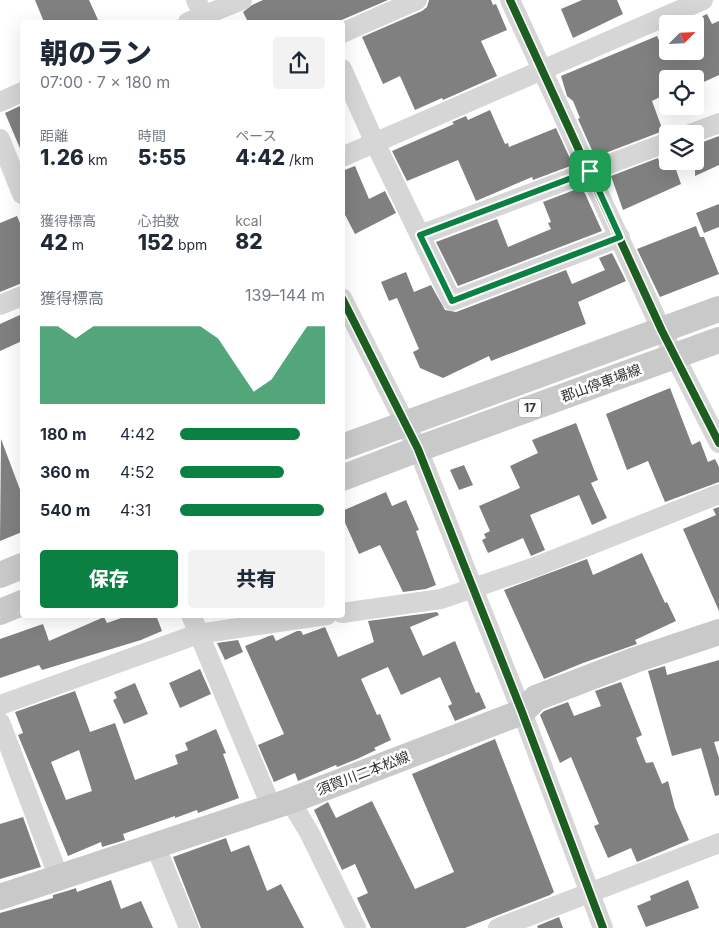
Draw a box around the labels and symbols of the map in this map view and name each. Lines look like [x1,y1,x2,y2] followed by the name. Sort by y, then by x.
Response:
[659,15,704,60] north arrow
[569,150,611,192] pin
[558,360,643,405] street label: 郡山停車場線
[519,398,541,418] road number: 17
[314,747,412,798] street label: 須賀川二本松線

